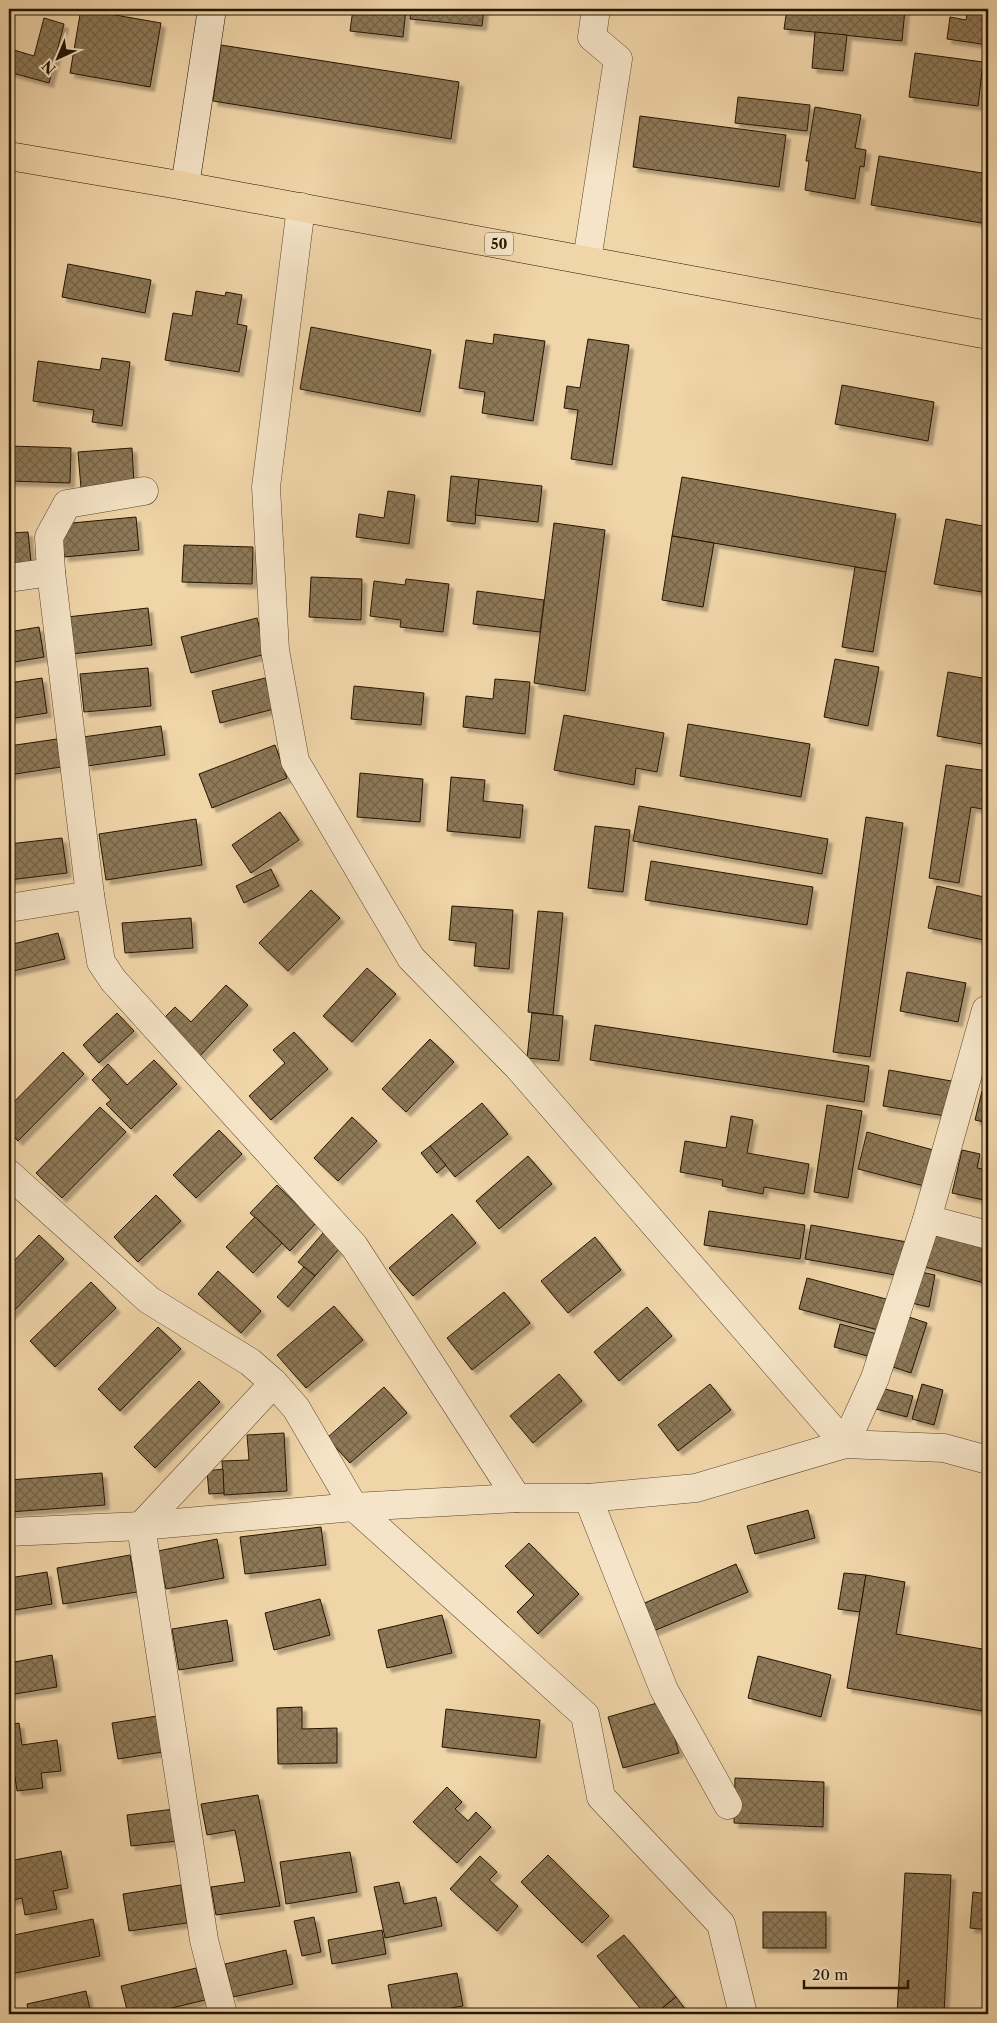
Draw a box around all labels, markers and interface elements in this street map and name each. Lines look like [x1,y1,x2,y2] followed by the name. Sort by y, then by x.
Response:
[32,32,82,82] north arrow
[38,57,60,78] text: N
[485,232,513,255] road number: 50
[804,1958,908,1990] scale bar
[812,1965,848,1984] text: 20 m

